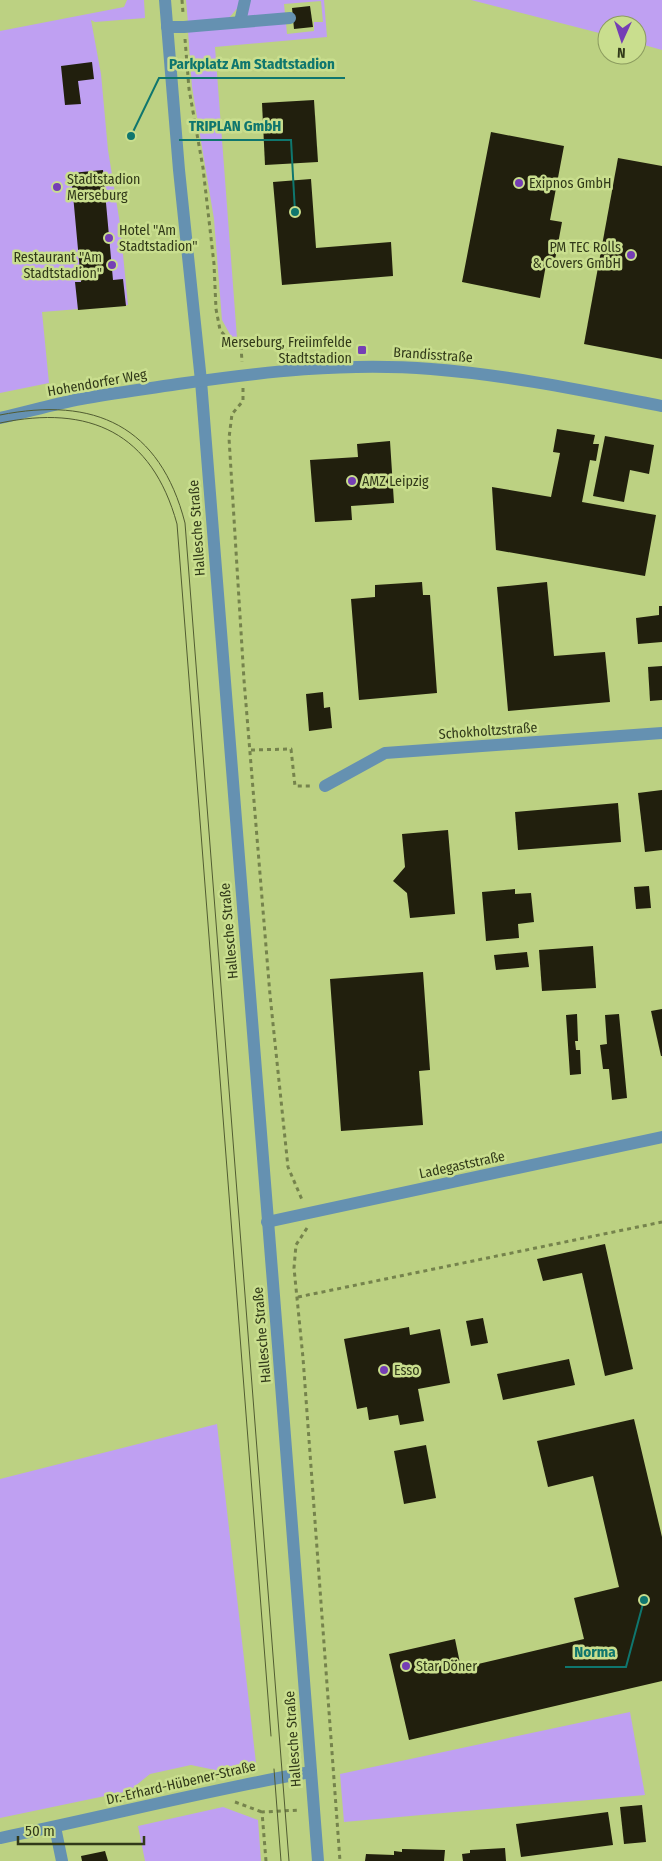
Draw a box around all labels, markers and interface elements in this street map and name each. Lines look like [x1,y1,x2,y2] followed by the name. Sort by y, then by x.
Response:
[597,15,647,65] north arrow
[617,44,626,61] text: N
[159,48,345,78] callout: Parkplatz Am Stadtstadion
[169,55,335,73] text: Parkplatz Am Stadtstadion
[179,110,291,140] callout: TRIPLAN GmbH
[189,117,281,135] text: TRIPLAN GmbH
[67,171,140,204] place label: Stadtstadion Merseburg
[529,175,611,192] place label: Exipnos GmbH
[513,177,525,189] marker: Exipnos GmbH
[51,181,63,193] marker: Stadtstadion Merseburg
[119,222,198,255] place label: Hotel "Am Stadtstadion"
[103,232,115,244] marker: Hotel "Am Stadtstadion"
[532,239,621,272] place label: PM TEC Rolls & Covers GmbH
[13,249,102,282] place label: Restaurant "Am Stadtstadion"
[625,249,637,261] marker: PM TEC Rolls & Covers GmbH
[106,259,118,271] marker: Restaurant "Am Stadtstadion"
[221,334,352,367] place label: Merseburg, Freiimfelde Stadtstadion
[356,344,368,356] marker: Merseburg, Freiimfelde Stadtstadion
[393,344,473,366] street label: Brandisstraße
[46,366,148,400] street label: Hohendorfer Weg
[362,473,429,490] place label: AMZ Leipzig
[346,475,358,487] marker: AMZ Leipzig
[185,479,209,577] street label: Hallesche Straße
[438,719,538,743] street label: Schokholtzstraße
[216,882,242,980] street label: Hallesche Straße
[418,1148,507,1182] street label: Ladegaststraße
[249,1286,275,1384] street label: Hallesche Straße
[394,1362,420,1379] place label: Esso
[378,1364,390,1376] marker: Esso
[565,1637,626,1667] callout: Norma
[574,1643,616,1661] text: Norma
[416,1658,477,1675] place label: Star Döner
[400,1660,412,1672] marker: Star Döner
[281,1690,305,1788] street label: Hallesche Straße
[105,1758,257,1808] street label: Dr.-Erhard-Hübener-Straße
[18,1814,144,1846] scale bar
[25,1822,55,1840] text: 50 m

